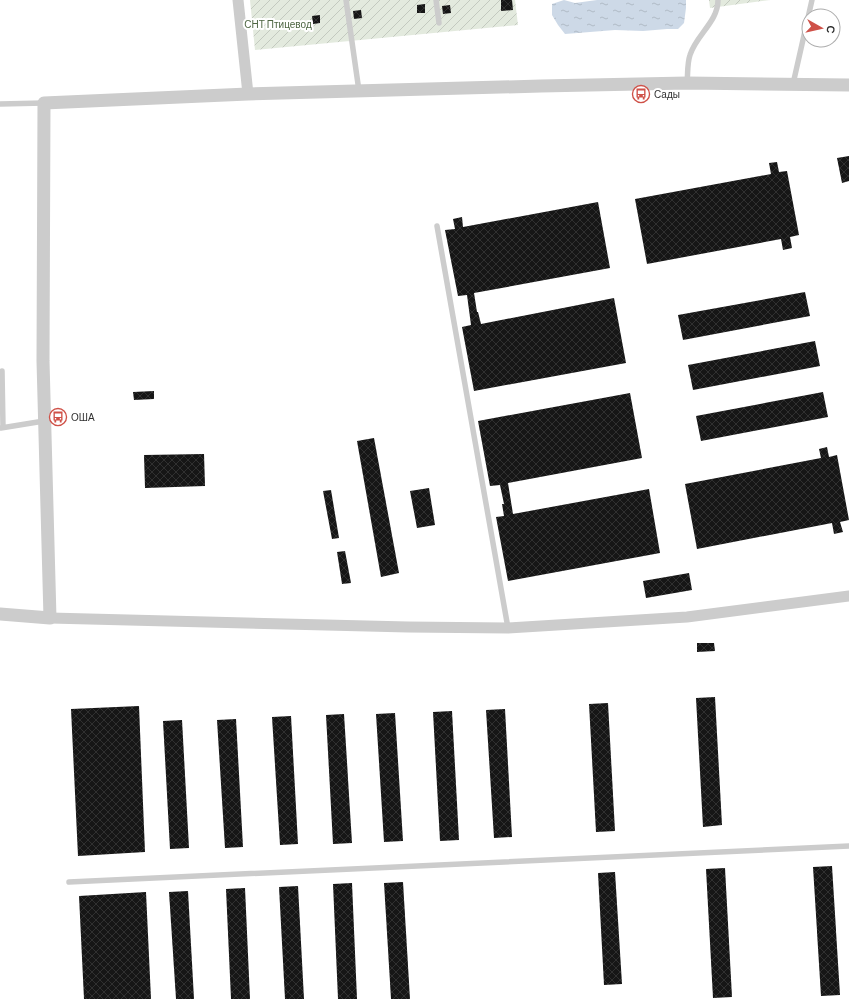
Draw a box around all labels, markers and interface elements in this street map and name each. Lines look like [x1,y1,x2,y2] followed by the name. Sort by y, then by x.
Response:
[801,8,841,48] north arrow
[244,18,312,30] park label: СНТ Птицевод
[824,25,838,34] text: С
[631,84,651,104] bus stop icon: Сады
[654,88,680,100] place label: Сады
[48,407,68,427] bus stop icon: ОША
[71,411,95,423] place label: ОША

